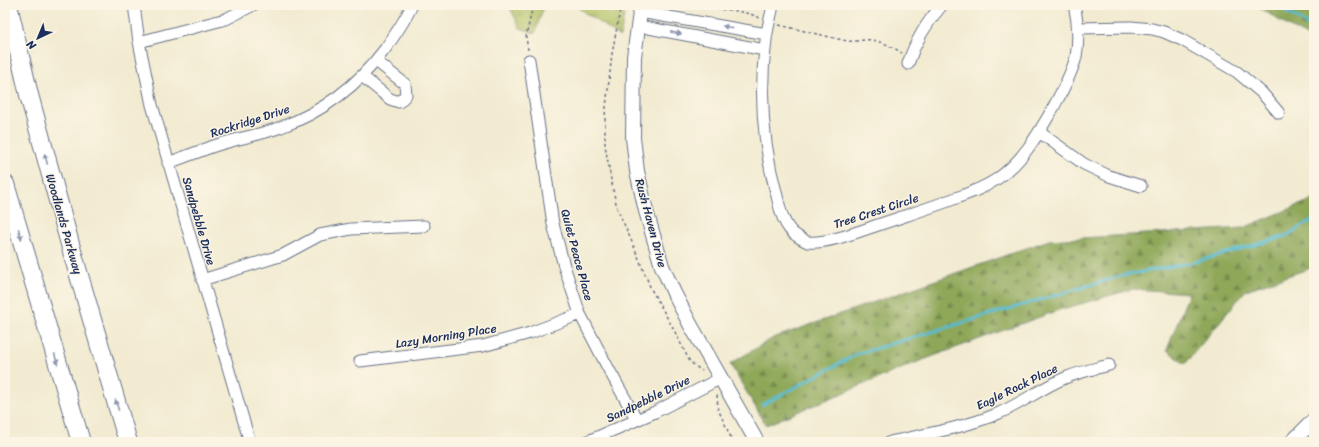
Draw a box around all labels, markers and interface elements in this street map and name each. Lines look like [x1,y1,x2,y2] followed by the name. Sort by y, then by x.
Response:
[18,18,58,58] north arrow
[722,24,734,30] one-way arrow
[670,30,682,36] one-way arrow
[22,35,41,55] text: N
[207,98,293,144] street label: Rockridge Drive
[43,152,49,164] one-way arrow
[39,171,89,278] street label: Woodlands Parkway
[176,174,222,268] street label: Sandpebble Drive
[629,176,673,270] street label: Rush Haven Drive
[831,187,921,235] street label: Tree Crest Circle
[554,207,600,303] street label: Quiet Peace Place
[17,229,23,241] one-way arrow
[394,317,498,355] street label: Lazy Morning Place
[53,353,59,365] one-way arrow
[972,358,1062,416] street label: Eagle Rock Place
[602,369,694,429] street label: Sandpebble Drive
[114,398,120,410] one-way arrow

